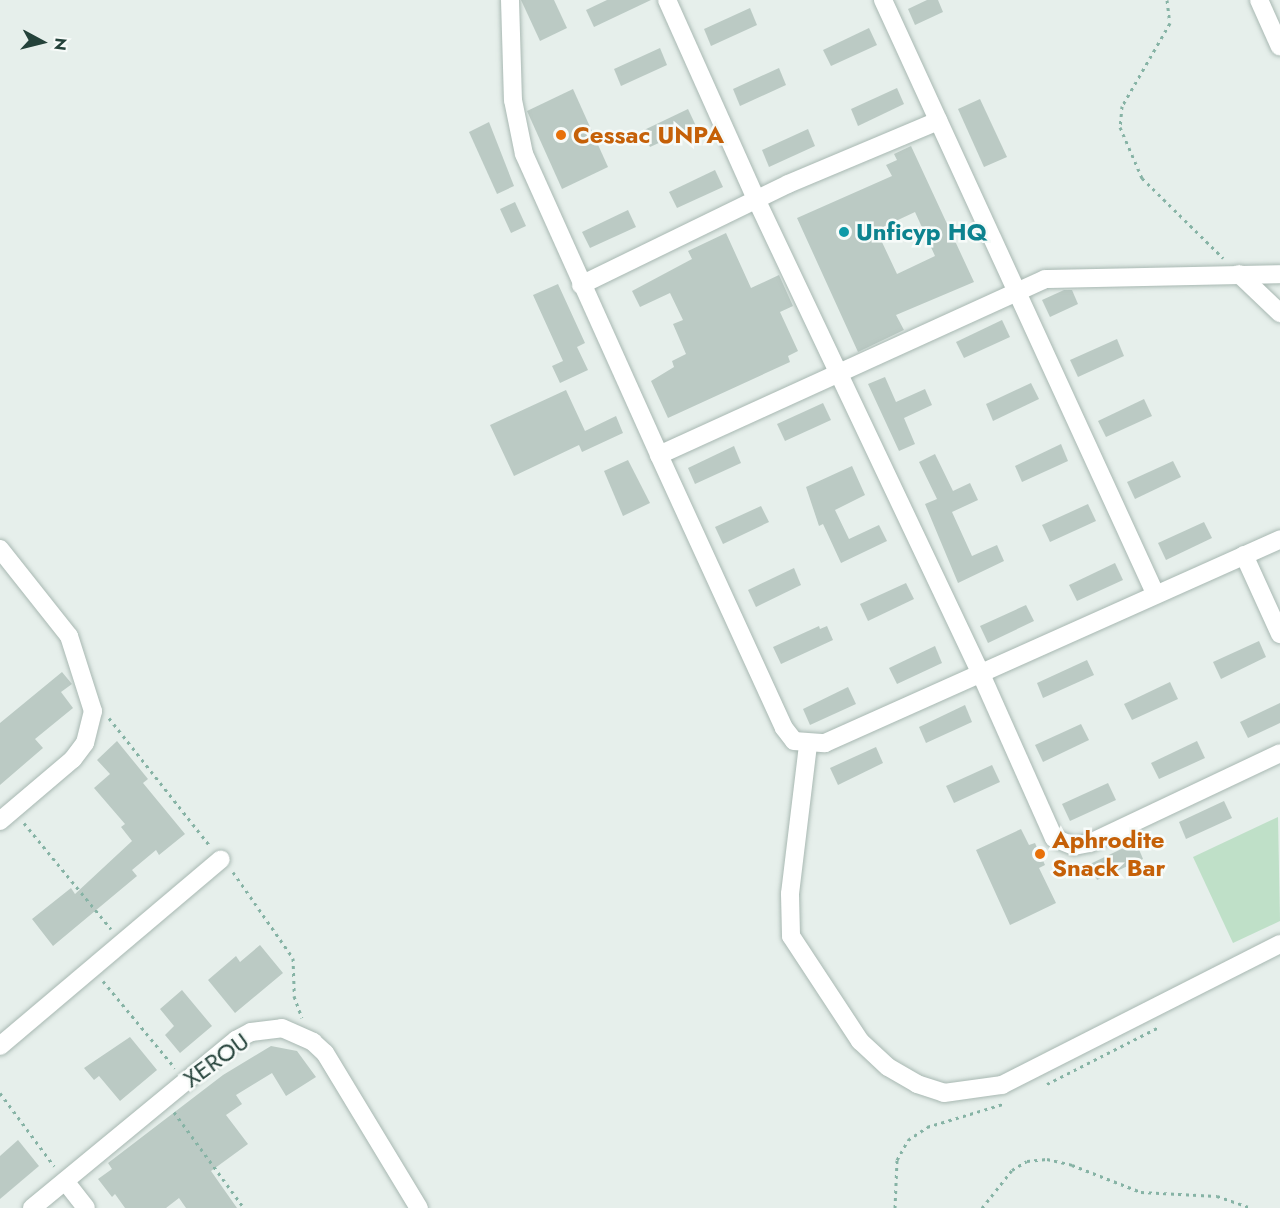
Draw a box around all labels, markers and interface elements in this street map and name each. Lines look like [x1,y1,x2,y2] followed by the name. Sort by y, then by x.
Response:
[12,12,72,72] north arrow
[48,37,73,52] text: N
[573,121,724,149] place label: Cessac UNPA
[554,128,568,142] marker: Cessac UNPA
[856,218,987,246] place label: Unficyp HQ
[837,225,851,239] marker: Unficyp HQ
[1052,826,1165,882] place label: Aphrodite Snack Bar
[1033,847,1047,861] marker: Aphrodite Snack Bar
[178,1027,254,1093] street label: XEROU

